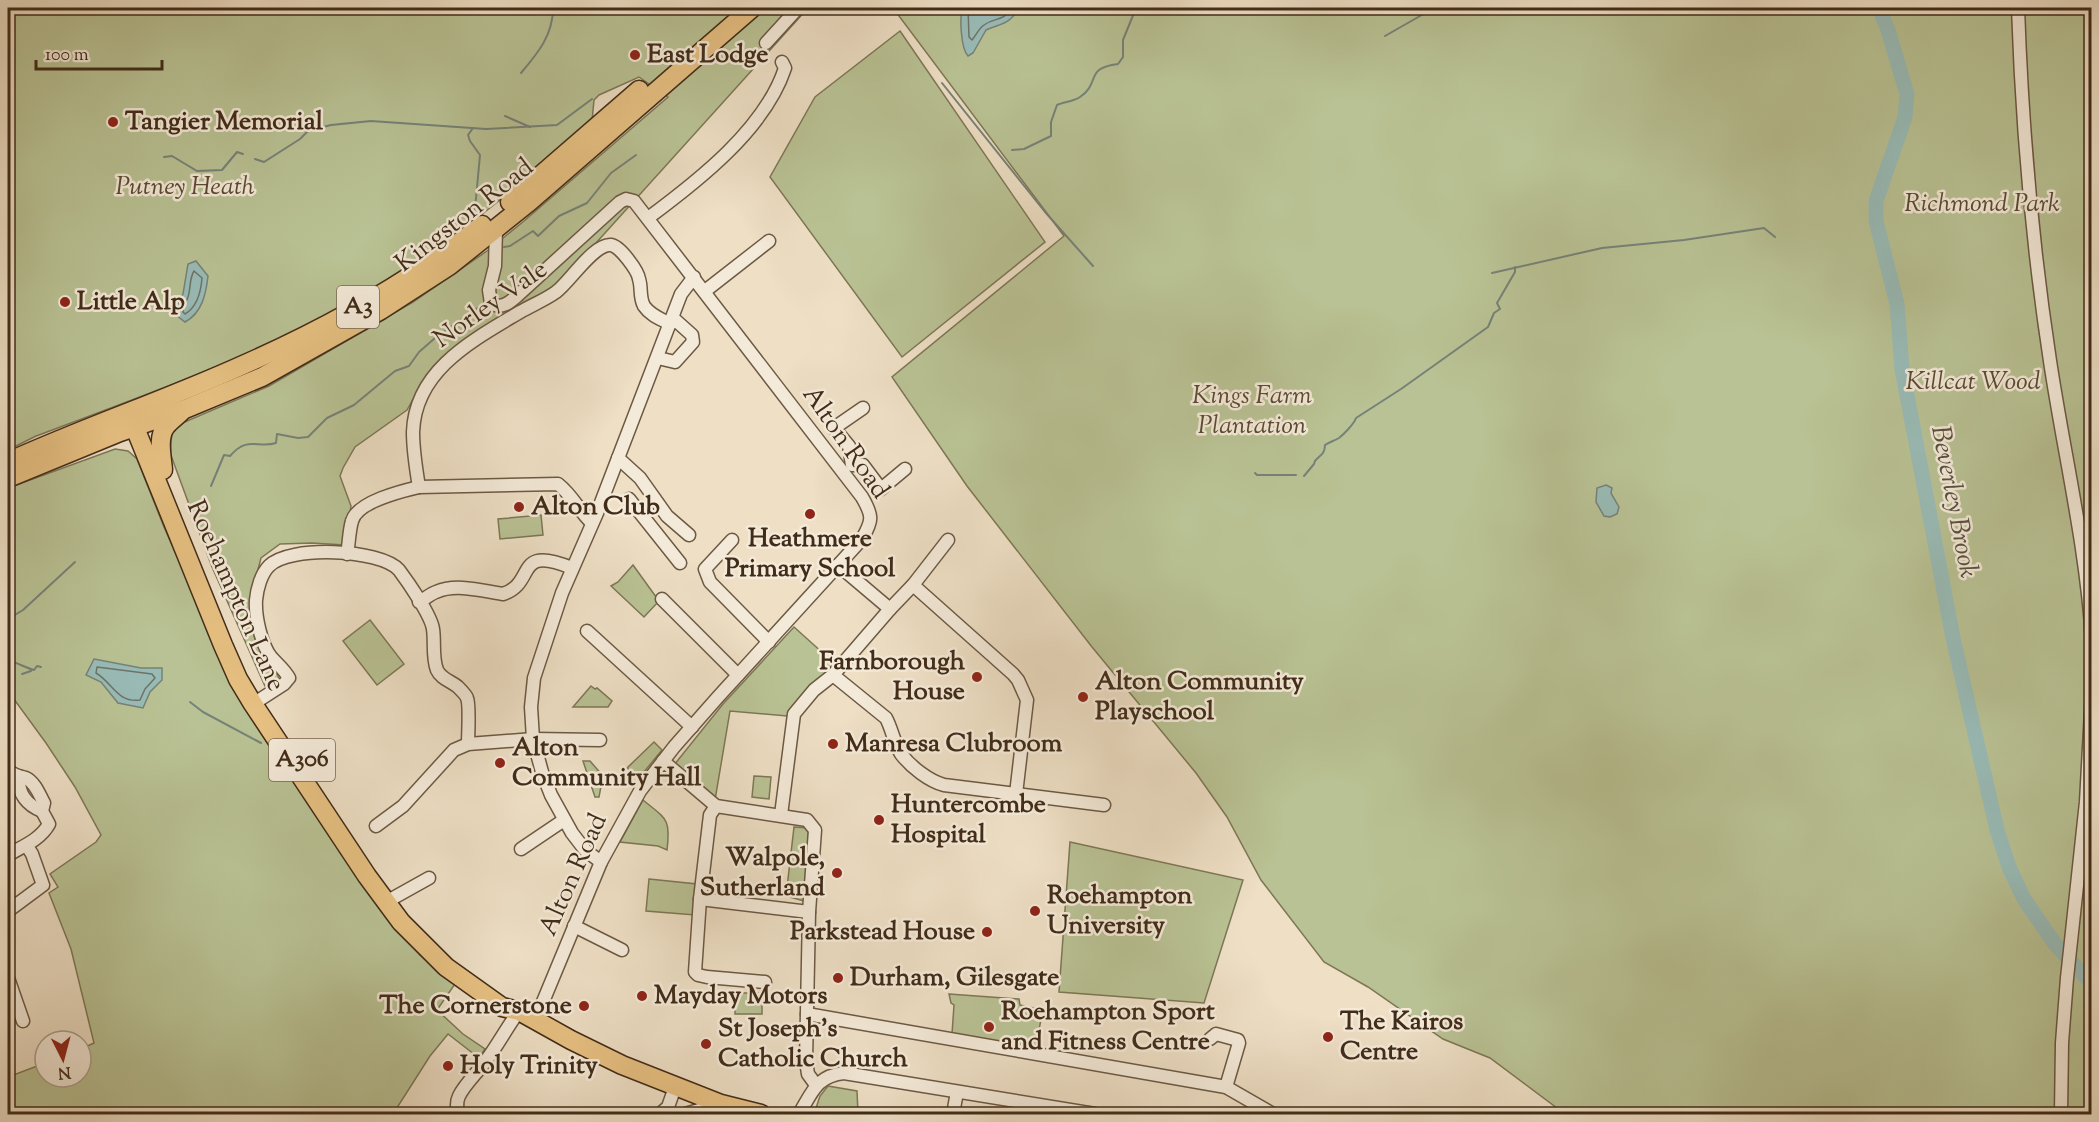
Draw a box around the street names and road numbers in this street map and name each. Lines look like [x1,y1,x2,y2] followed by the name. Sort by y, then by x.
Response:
[388,150,542,282] street label: Kingston Road
[426,252,556,358] street label: Norley Vale
[337,286,379,328] road number: A3
[792,379,898,507] street label: Alton Road
[176,494,294,698] street label: Roehampton Lane
[269,739,335,781] road number: A306
[531,808,618,942] street label: Alton Road

